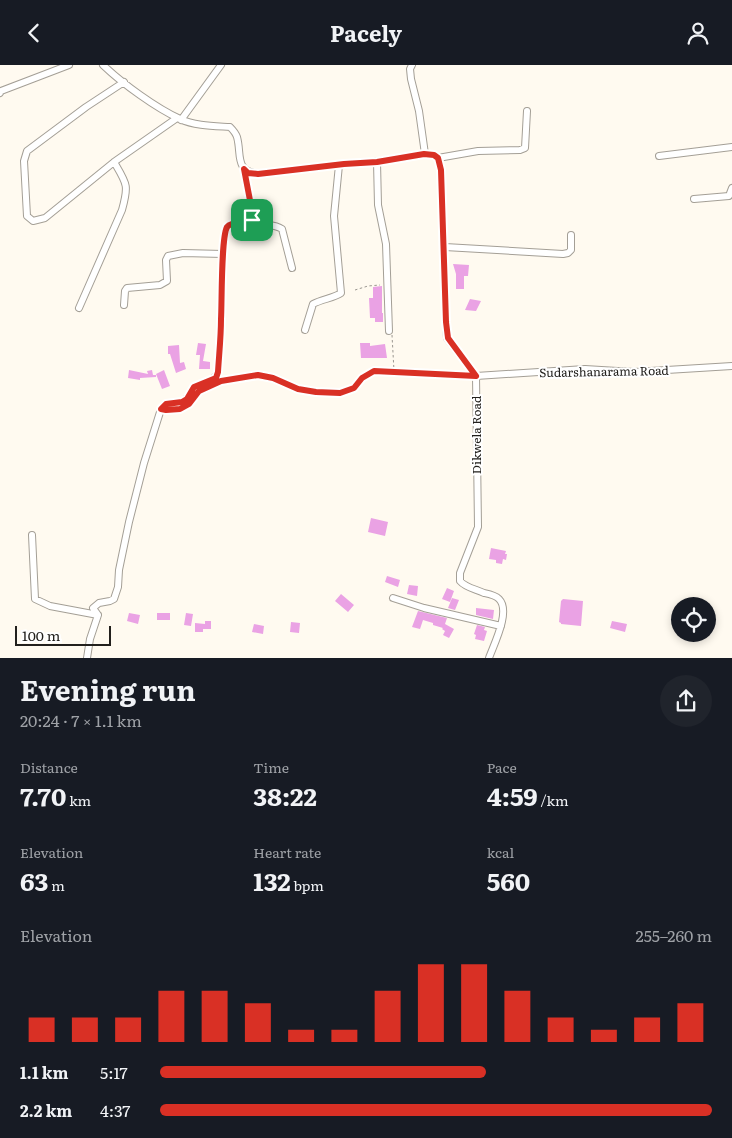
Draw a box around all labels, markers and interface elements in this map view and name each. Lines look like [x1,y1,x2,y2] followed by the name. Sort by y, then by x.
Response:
[330,16,402,49] text: Pacely
[20,19,48,47] icon: back
[684,19,712,47] icon: person
[231,199,273,241] pin
[238,206,266,234] icon: arrive
[539,361,670,381] street label: Sudarshanarama Road
[467,395,485,474] street label: Dikwela Road
[671,597,716,642] map controls
[671,597,716,642] button: locate
[15,623,111,646] scale bar
[22,625,60,645] text: 100 m
[20,668,196,710] text: Evening run
[660,675,712,727] button: share
[20,708,142,732] text: 20:24 · 7 × 1.1 km
[20,757,78,777] text: Distance
[253,757,289,777] text: Time
[487,757,517,777] text: Pace
[20,777,66,814] text: 7.70
[253,777,317,814] text: 38:22
[487,777,538,814] text: 4:59
[66,790,91,810] text: km
[538,790,569,810] text: /km
[20,842,83,862] text: Elevation
[253,842,321,862] text: Heart rate
[487,842,514,862] text: kcal
[20,862,48,899] text: 63
[253,862,291,899] text: 132
[487,862,530,899] text: 560
[48,875,65,895] text: m
[291,875,324,895] text: bpm
[20,923,92,947] text: Elevation
[636,923,712,947] text: 255–260 m
[20,1060,68,1084] text: 1.1 km
[100,1060,128,1084] text: 5:17
[20,1098,72,1122] text: 2.2 km
[100,1098,130,1122] text: 4:37

